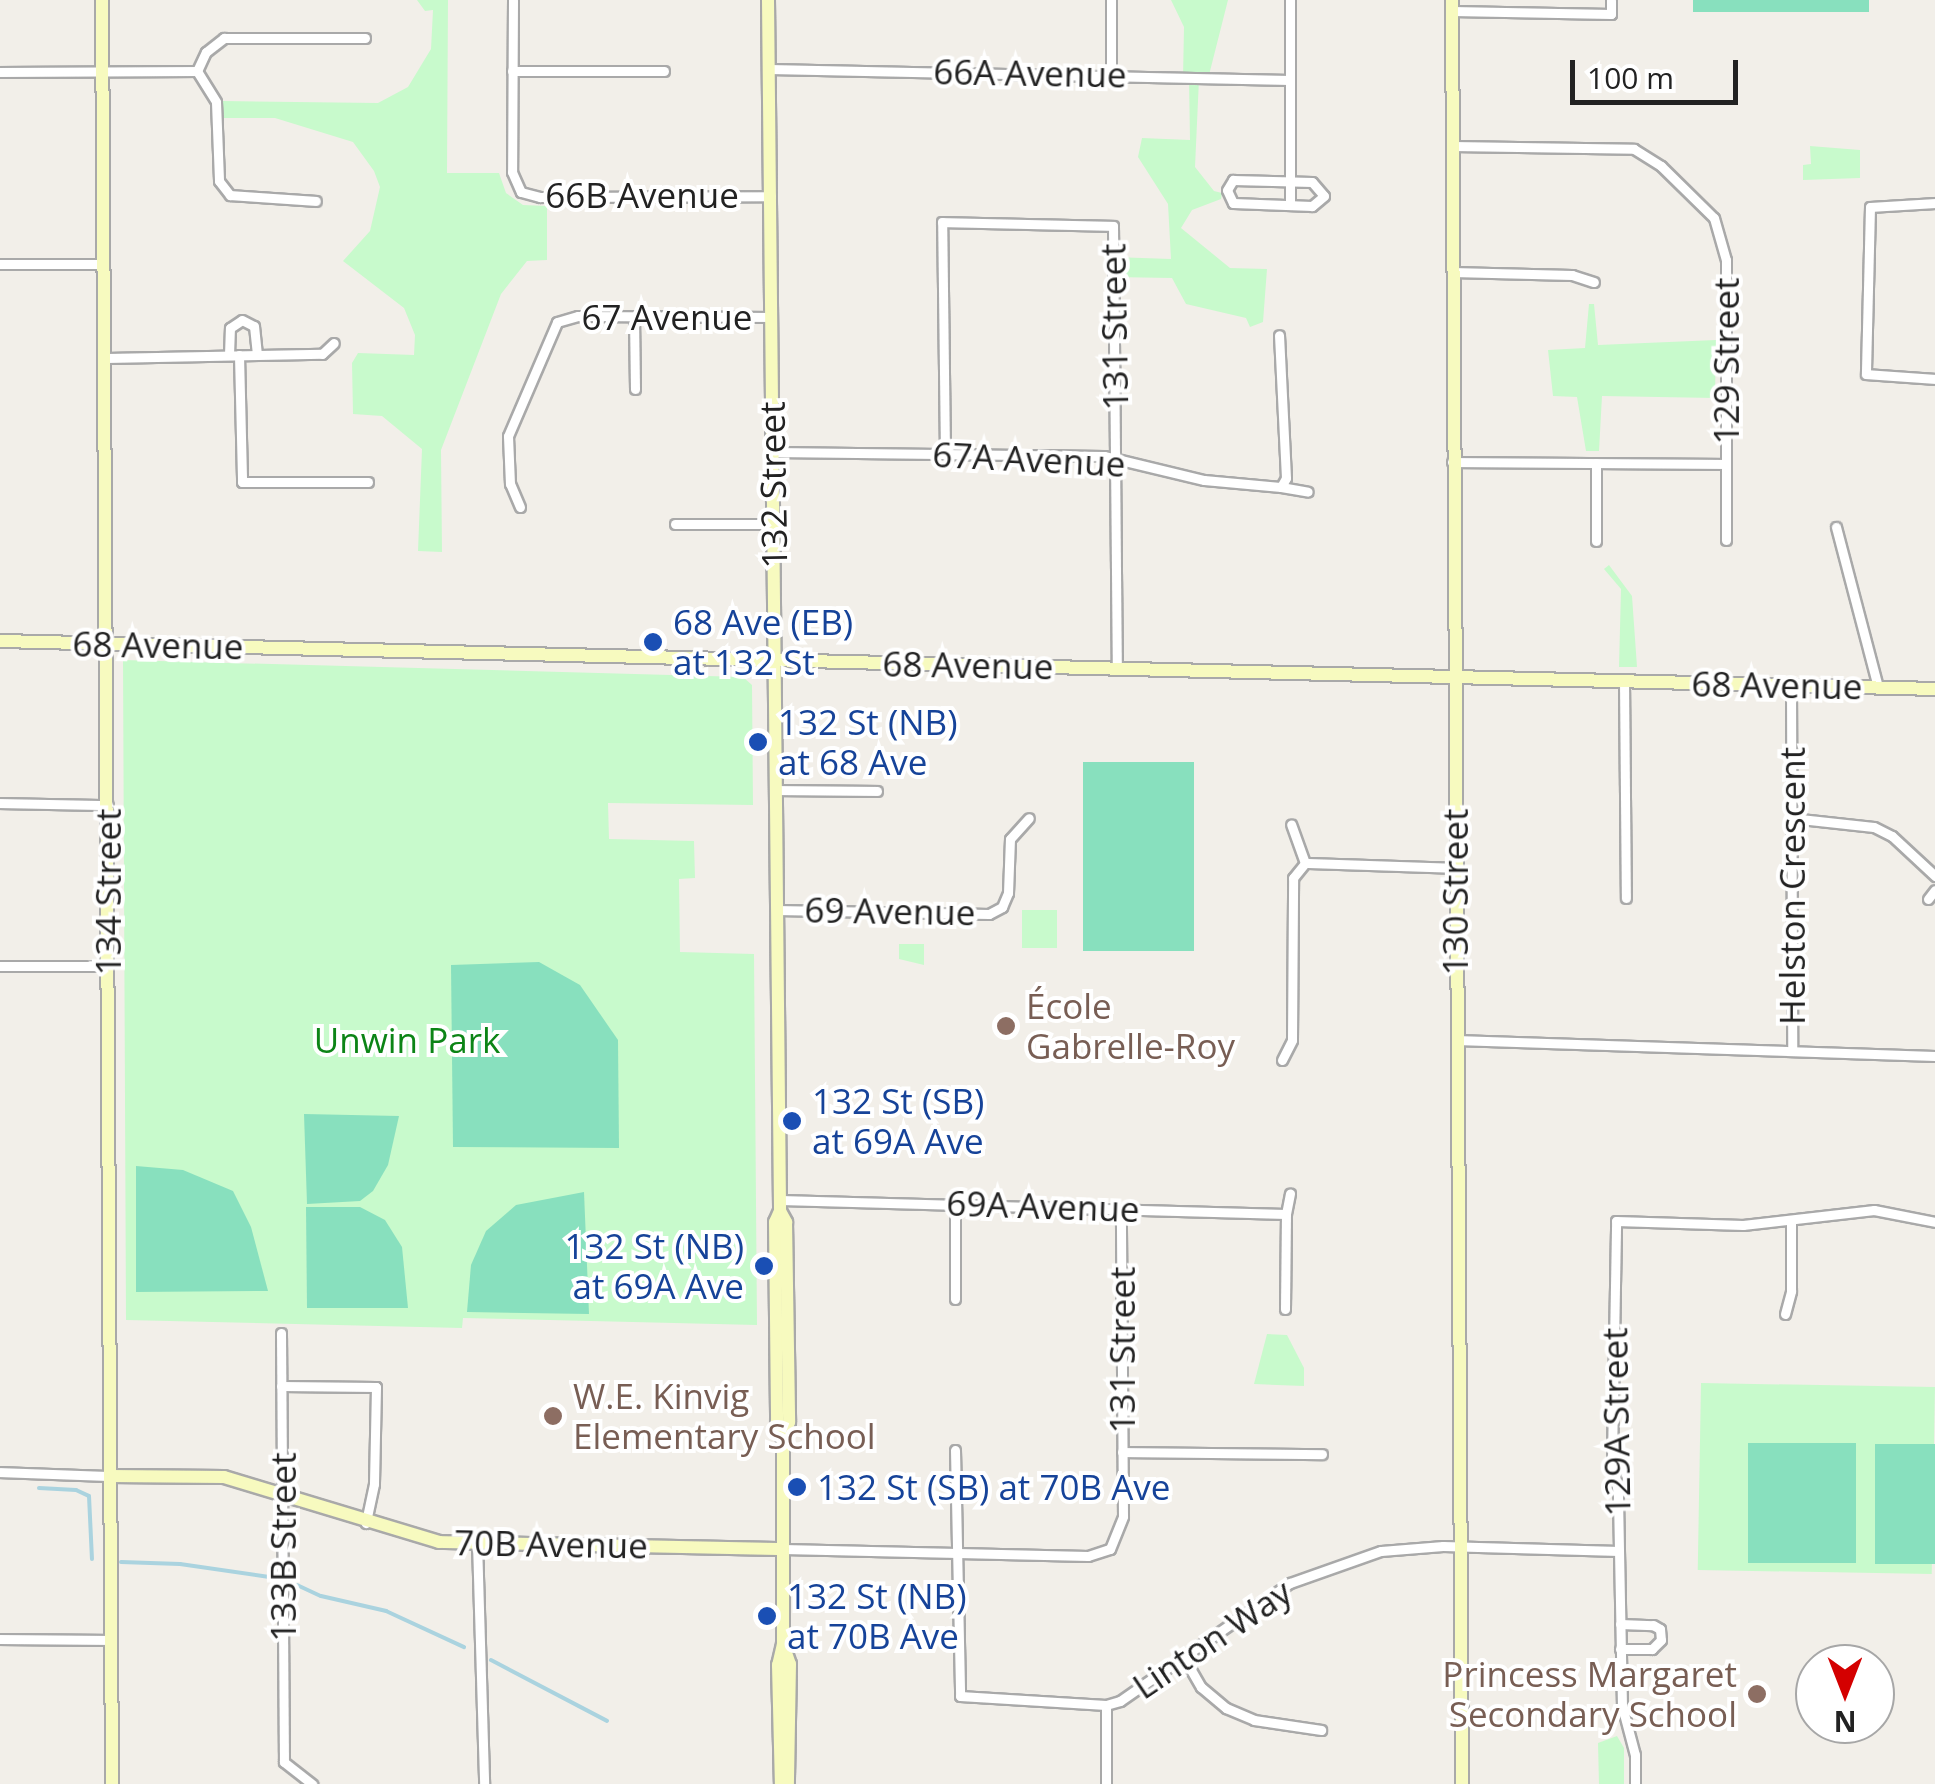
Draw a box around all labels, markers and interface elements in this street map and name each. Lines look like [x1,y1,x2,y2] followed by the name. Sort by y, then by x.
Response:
[1575,40,1742,102] scale bar
[933,50,1127,96] street label: 66A Avenue
[1587,57,1674,98] text: 100 m
[545,174,739,216] street label: 66B Avenue
[1092,243,1136,411] street label: 131 Street
[1705,278,1747,444] street label: 129 Street
[582,296,752,338] street label: 67 Avenue
[751,401,795,569] street label: 132 Street
[931,433,1127,485] street label: 67A Avenue
[673,601,853,683] place label: 68 Ave (EB) at 132 St
[72,623,244,667] street label: 68 Avenue
[642,631,664,653] marker: 68 Ave (EB) at 132 St
[882,643,1054,687] street label: 68 Avenue
[1691,663,1863,707] street label: 68 Avenue
[778,701,957,783] place label: 132 St (NB) at 68 Ave
[747,731,769,753] marker: 132 St (NB) at 68 Ave
[1771,747,1813,1025] street label: Helston Crescent
[87,809,129,975] street label: 134 Street
[1434,809,1476,975] street label: 130 Street
[804,889,976,933] street label: 69 Avenue
[1026,985,1235,1067] place label: École Gabrelle-Roy
[995,1015,1017,1037] marker: École Gabrelle-Roy
[314,1019,500,1061] park label: Unwin Park
[812,1080,984,1162] place label: 132 St (SB) at 69A Ave
[781,1110,803,1132] marker: 132 St (SB) at 69A Ave
[946,1182,1140,1230] street label: 69A Avenue
[565,1225,744,1307] place label: 132 St (NB) at 69A Ave
[753,1255,775,1277] marker: 132 St (NB) at 69A Ave
[1101,1267,1143,1433] street label: 131 Street
[1593,1327,1639,1517] street label: 129A Street
[573,1375,876,1457] place label: W.E. Kinvig Elementary School
[542,1405,564,1427] marker: W.E. Kinvig Elementary School
[262,1452,304,1642] street label: 133B Street
[817,1466,1170,1508] place label: 132 St (SB) at 70B Ave
[786,1476,808,1498] marker: 132 St (SB) at 70B Ave
[454,1521,648,1567] street label: 70B Avenue
[1125,1571,1299,1707] street label: Linton Way
[787,1575,966,1657] place label: 132 St (NB) at 70B Ave
[756,1605,778,1627] marker: 132 St (NB) at 70B Ave
[1795,1644,1895,1744] north arrow
[1442,1653,1737,1735] place label: Princess Margaret Secondary School
[1746,1683,1768,1705] marker: Princess Margaret Secondary School
[1834,1703,1856,1741] text: N

